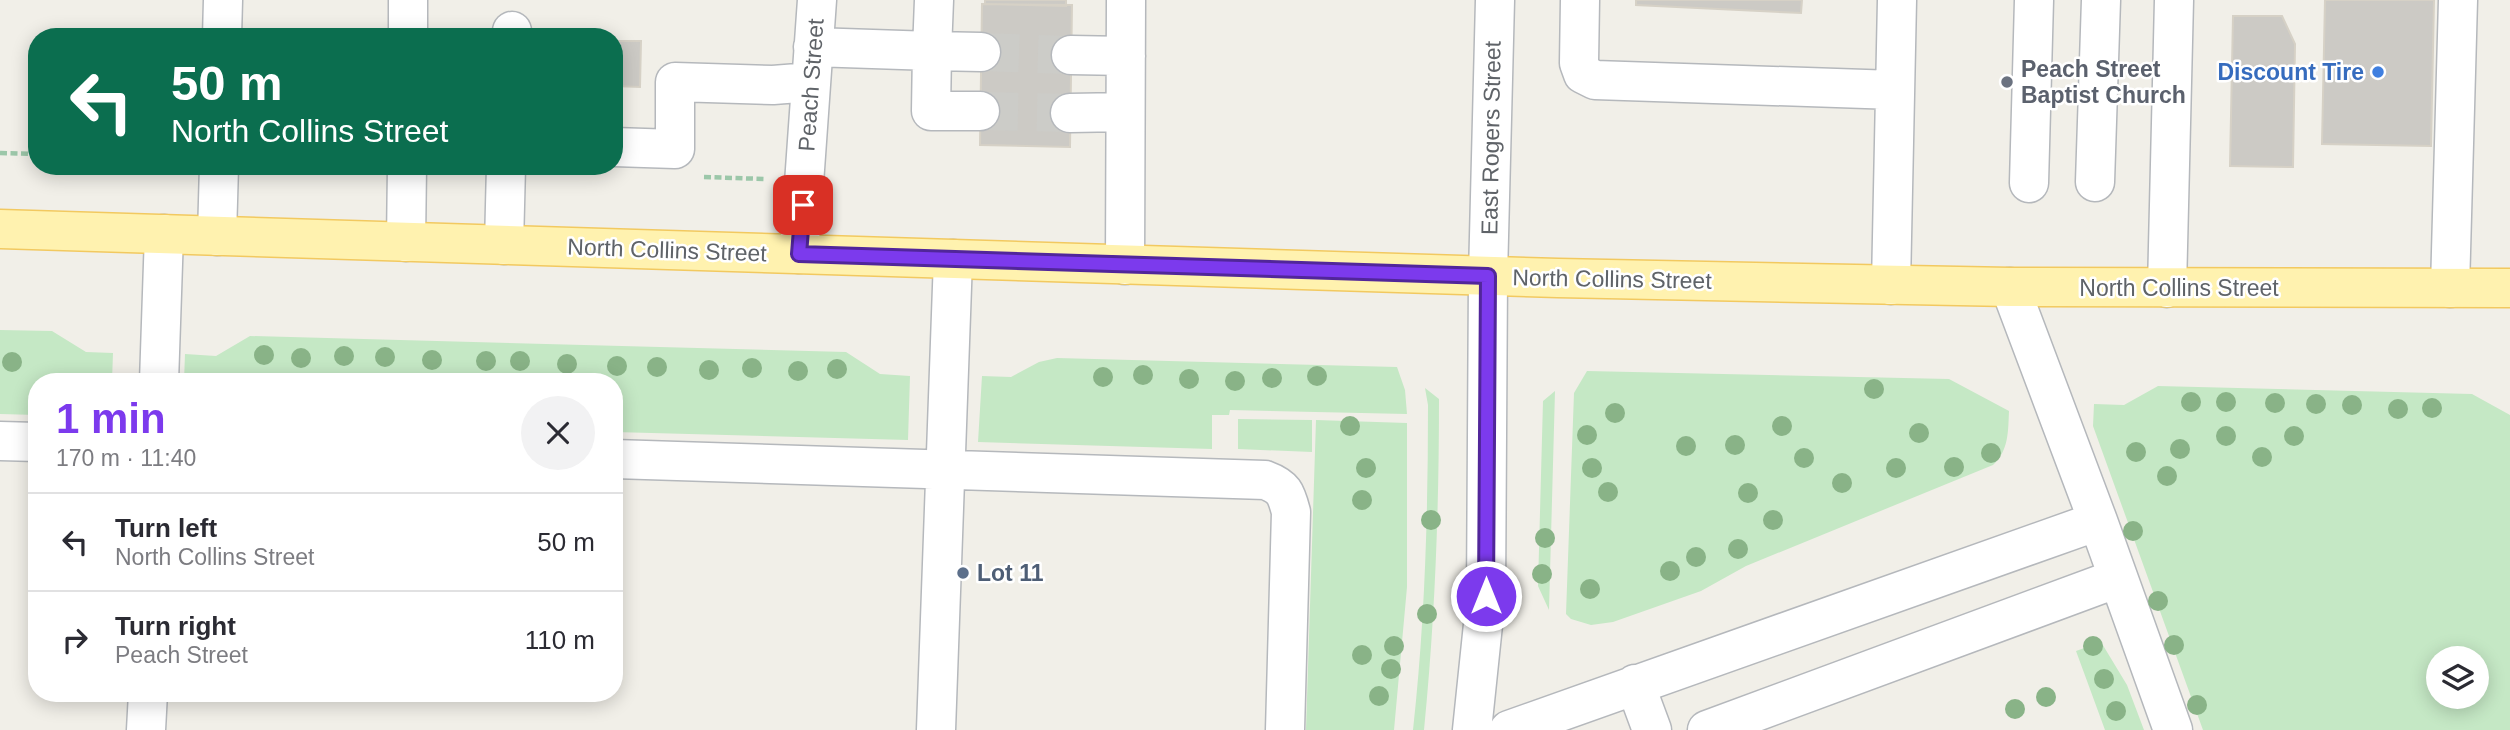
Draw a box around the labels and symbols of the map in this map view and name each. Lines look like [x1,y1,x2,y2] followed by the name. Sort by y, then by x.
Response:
[793,17,829,152] street label: Peach Street
[1476,40,1506,235] street label: East Rogers Street
[2021,56,2186,108] place label: Peach Street Baptist Church
[2217,59,2364,85] place label: Discount Tire
[2370,64,2386,80] marker: Discount Tire
[1999,74,2015,90] marker: Peach Street Baptist Church
[773,175,833,235] pin
[567,234,768,266] street label: North Collins Street
[1512,264,1713,294] street label: North Collins Street
[2079,275,2279,301] street label: North Collins Street
[1449,559,1523,633] position arrow
[977,560,1044,586] place label: Lot 11
[955,565,971,581] marker: Lot 11

